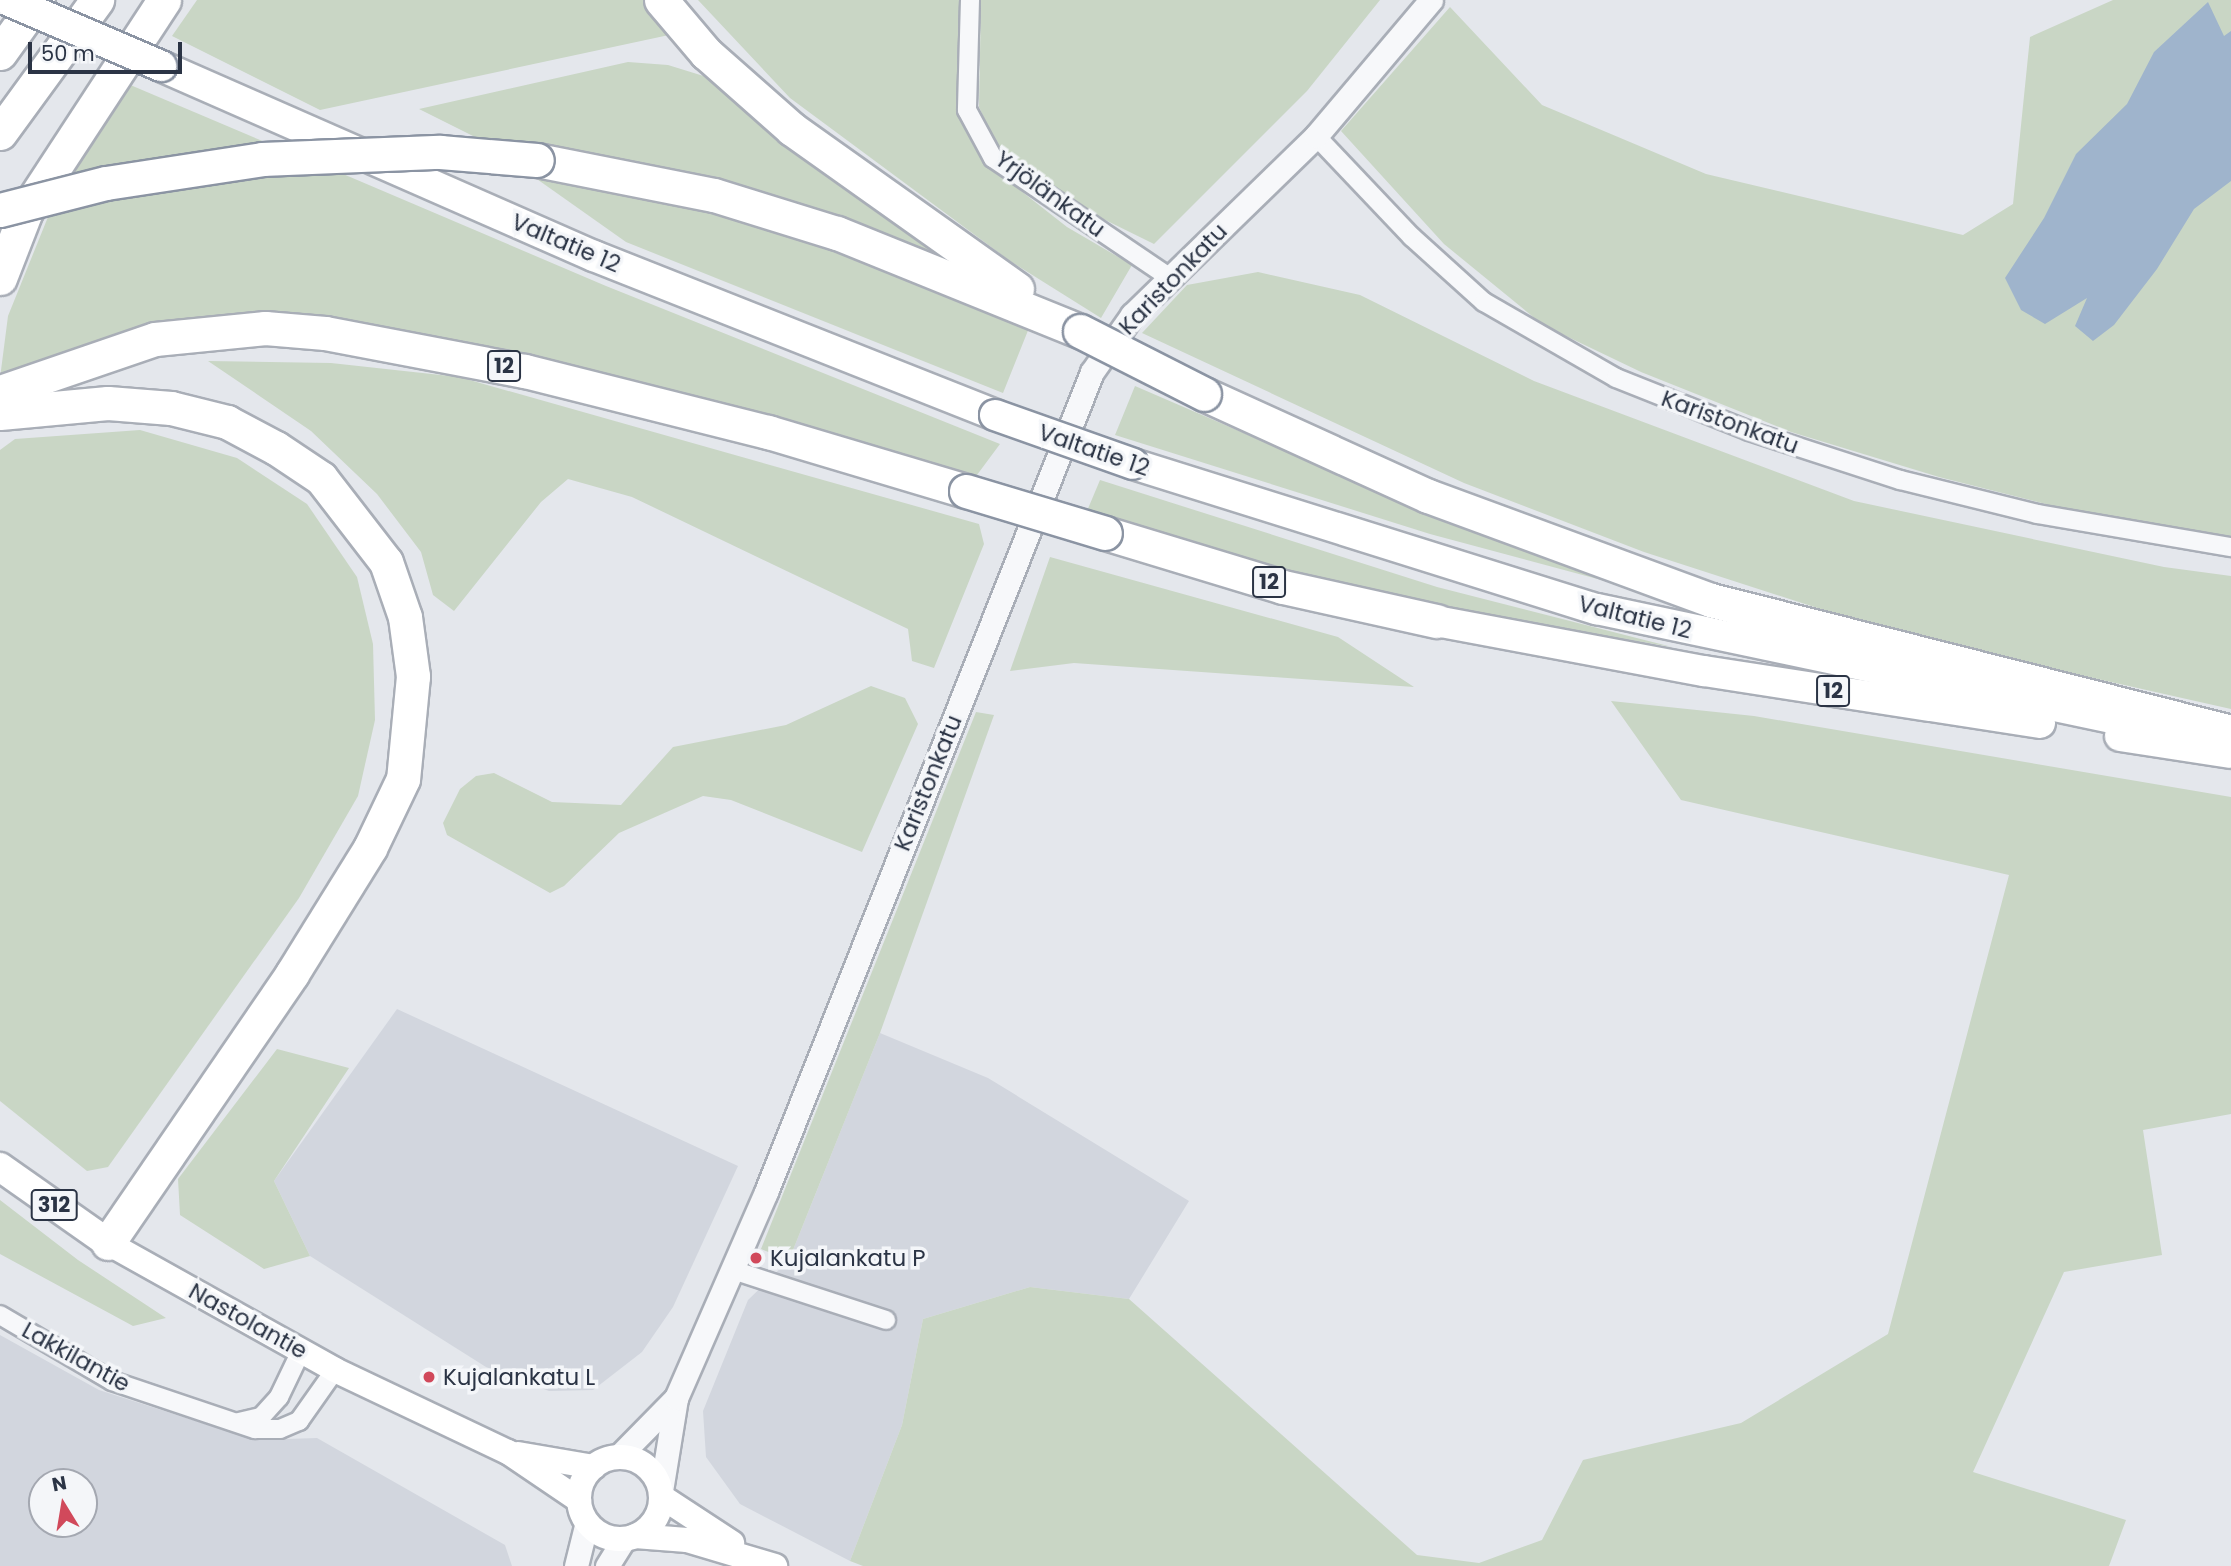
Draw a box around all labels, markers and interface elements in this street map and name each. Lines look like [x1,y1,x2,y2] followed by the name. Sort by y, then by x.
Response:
[32,28,186,72] scale bar
[41,39,95,68] text: 50 m
[990,145,1110,243] street label: Yrjölänkatu
[507,208,625,278] street label: Valtatie 12
[1113,218,1233,340] street label: Karistonkatu
[486,348,522,384] road number: 12
[1658,384,1802,460] street label: Karistonkatu
[1035,418,1153,482] street label: Valtatie 12
[1252,564,1286,600] road number: 12
[1576,590,1694,644] street label: Valtatie 12
[1815,674,1850,708] road number: 12
[888,711,968,855] street label: Karistonkatu
[30,1188,78,1222] road number: 312
[770,1244,926,1272] place label: Kujalankatu P
[748,1250,764,1266] marker: Kujalankatu P
[184,1277,312,1365] street label: Nastolantie
[17,1316,135,1398] street label: Lakkilantie
[443,1363,595,1391] place label: Kujalankatu L
[421,1369,437,1385] marker: Kujalankatu L
[28,1468,98,1538] north arrow
[50,1469,69,1498] text: N

